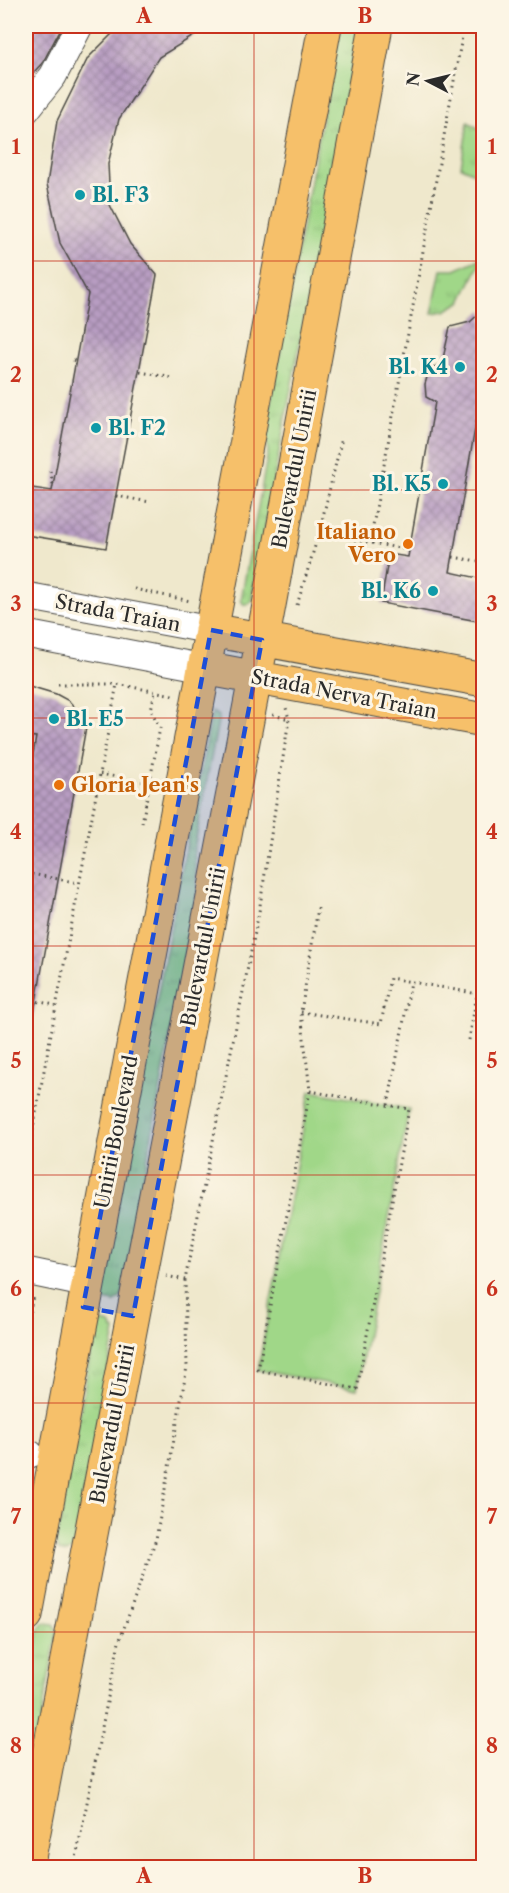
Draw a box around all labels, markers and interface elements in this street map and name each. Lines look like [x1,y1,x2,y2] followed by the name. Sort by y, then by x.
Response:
[135,4,152,28] text: A
[358,4,373,28] text: B
[398,51,458,111] north arrow
[402,71,424,87] text: N
[12,135,21,159] text: 1
[488,135,497,159] text: 1
[92,183,149,207] place label: Bl. F3
[73,188,87,202] marker: Bl. F3
[388,355,448,379] place label: Bl. K4
[453,360,467,374] marker: Bl. K4
[10,363,22,387] text: 2
[486,363,498,387] text: 2
[267,387,321,551] street label: Bulevardul Unirii
[108,416,166,440] place label: Bl. F2
[89,421,103,435] marker: Bl. F2
[372,472,431,496] place label: Bl. K5
[436,477,450,491] marker: Bl. K5
[316,520,396,567] place label: Italiano Vero
[401,537,415,551] marker: Italiano Vero
[361,579,421,603] place label: Bl. K6
[426,584,440,598] marker: Bl. K6
[53,589,183,637] street label: Strada Traian
[10,592,22,616] text: 3
[486,592,498,616] text: 3
[249,664,439,724] street label: Strada Nerva Traian
[66,707,124,731] place label: Bl. E5
[47,712,61,726] marker: Bl. E5
[71,773,199,797] place label: Gloria Jean's
[52,778,66,792] marker: Gloria Jean's
[10,820,22,844] text: 4
[486,820,498,844] text: 4
[176,865,230,1029] street label: Bulevardul Unirii
[10,1049,22,1073] text: 5
[486,1049,498,1073] text: 5
[89,1053,143,1211] street label: Unirii Boulevard
[10,1277,22,1301] text: 6
[486,1277,498,1301] text: 6
[85,1342,139,1506] street label: Bulevardul Unirii
[11,1505,22,1529] text: 7
[487,1505,498,1529] text: 7
[10,1734,22,1758] text: 8
[486,1734,498,1758] text: 8
[135,1864,152,1888] text: A
[358,1864,373,1888] text: B

